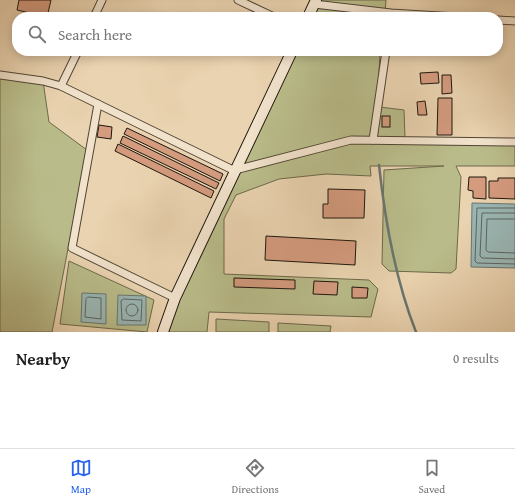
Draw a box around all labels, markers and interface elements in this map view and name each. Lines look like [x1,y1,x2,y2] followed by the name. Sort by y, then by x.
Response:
[12,12,503,56] search box
[26,23,48,45] icon: search
[58,24,132,45] text: Search here
[16,346,70,371] text: Nearby
[453,349,499,368] text: 0 results
[70,457,92,497] tab: Map
[232,457,279,497] tab: Directions
[418,457,445,497] tab: Saved

